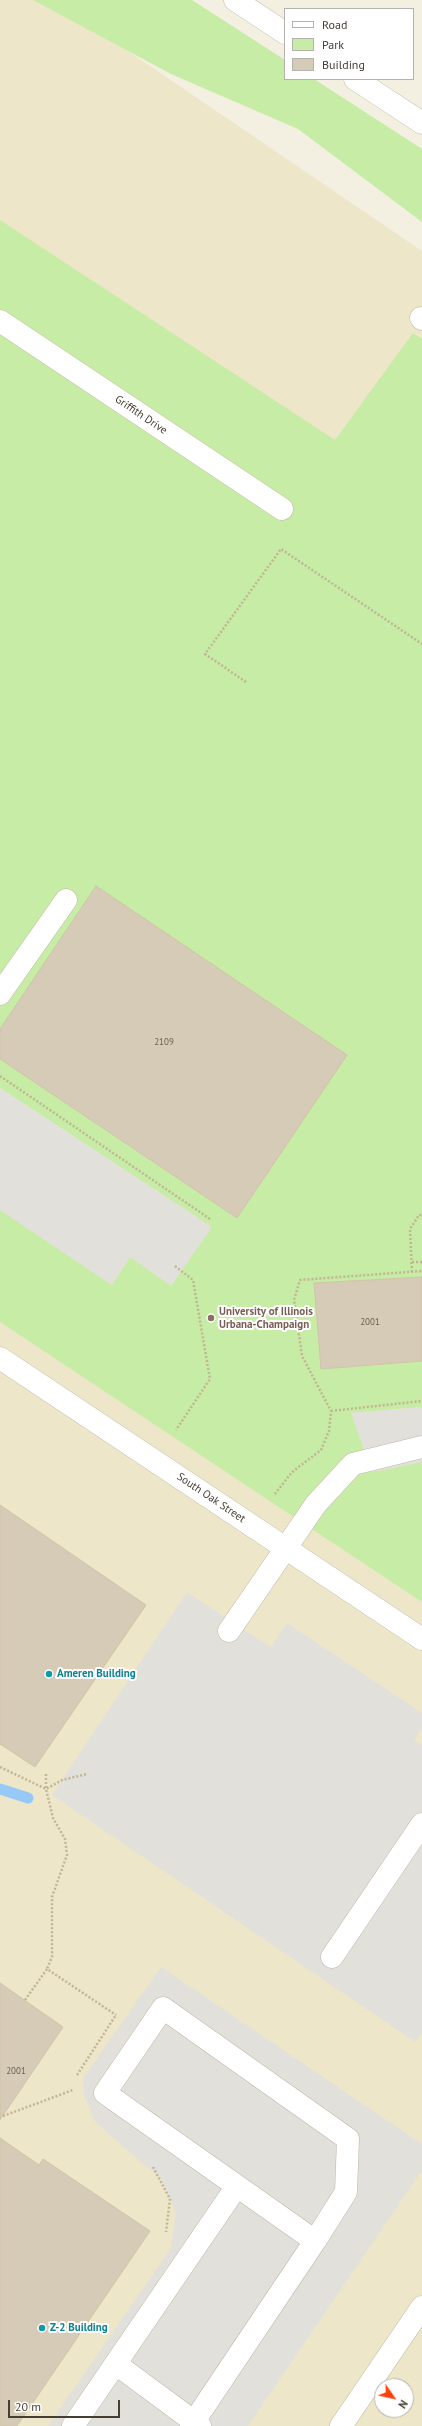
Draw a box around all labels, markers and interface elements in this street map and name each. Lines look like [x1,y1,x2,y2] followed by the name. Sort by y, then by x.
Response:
[284,8,414,80] legend
[322,17,347,32] text: Road
[322,37,344,52] text: Park
[322,57,365,72] text: Building
[112,393,170,437] street label: Griffith Drive
[154,1037,174,1047] house number: 2109
[219,1305,313,1331] place label: University of Illinois Urbana-Champaign
[206,1313,216,1323] marker: University of Illinois Urbana-Champaign
[360,1317,380,1327] house number: 2001
[174,1470,248,1526] street label: South Oak Street
[57,1667,136,1681] place label: Ameren Building
[44,1669,54,1679] marker: Ameren Building
[6,2066,26,2076] house number: 2001
[50,2321,108,2335] place label: Z-2 Building
[37,2323,47,2333] marker: Z-2 Building
[374,2378,414,2418] north arrow
[10,2392,122,2418] scale bar
[395,2397,411,2411] text: N
[15,2399,41,2414] text: 20 m

